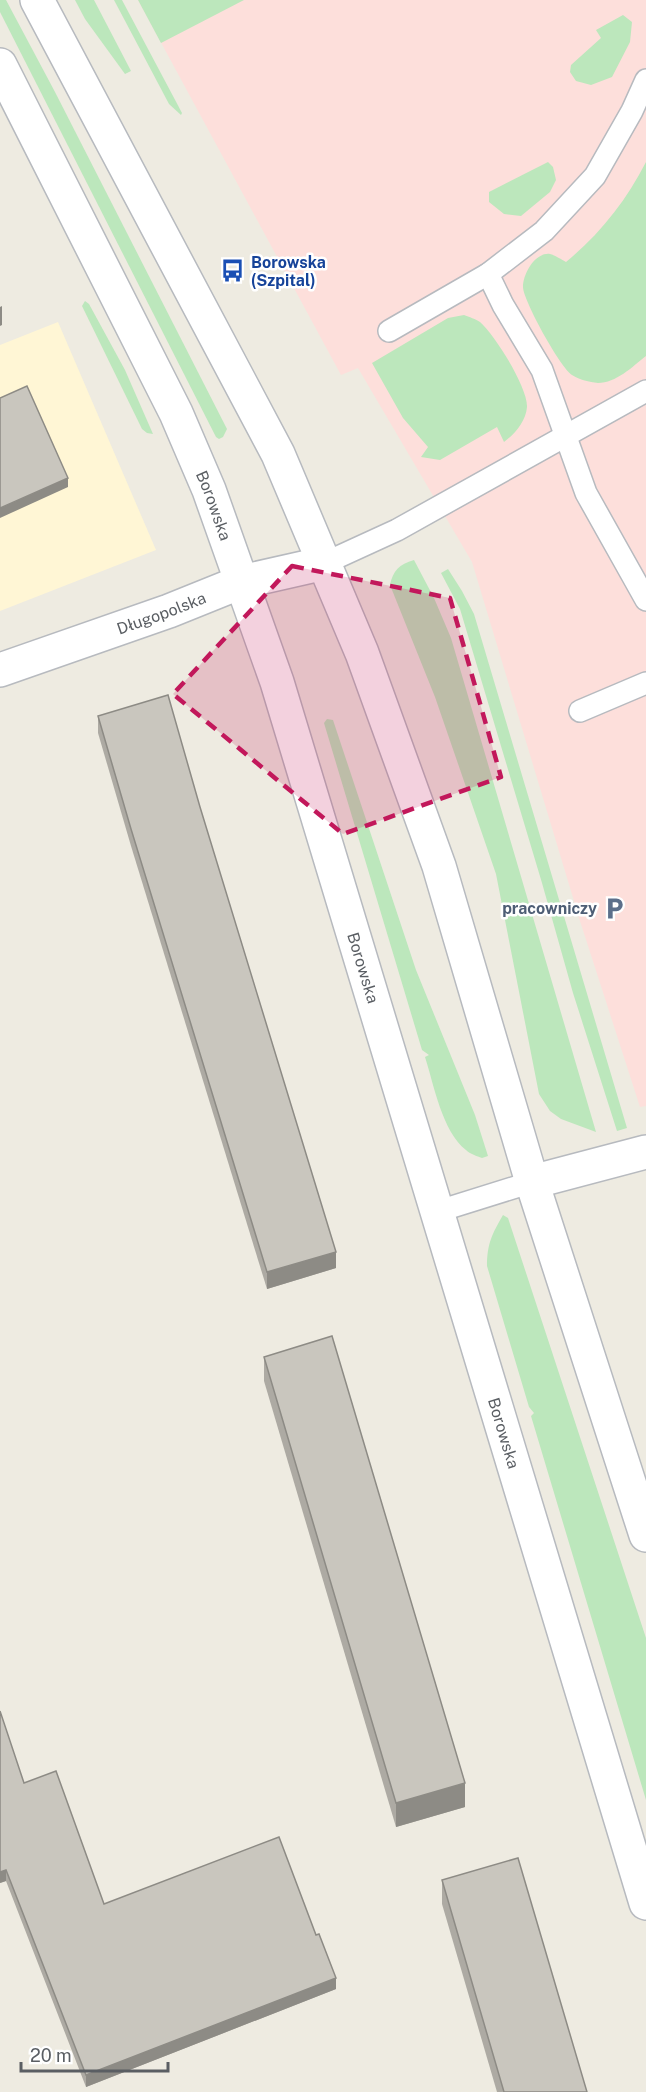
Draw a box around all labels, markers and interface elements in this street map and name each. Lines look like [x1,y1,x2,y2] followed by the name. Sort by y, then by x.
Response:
[251,253,326,290] place label: Borowska (Szpital)
[220,258,246,284] bus stop icon: Borowska (Szpital)
[192,468,235,543] street label: Borowska
[114,588,209,638] street label: Długopolska
[602,895,628,921] parking icon: pracowniczy
[502,899,597,918] place label: pracowniczy
[343,930,383,1006] street label: Borowska
[484,1395,523,1471] street label: Borowska
[21,2035,168,2073] scale bar
[30,2045,72,2066] text: 20 m

